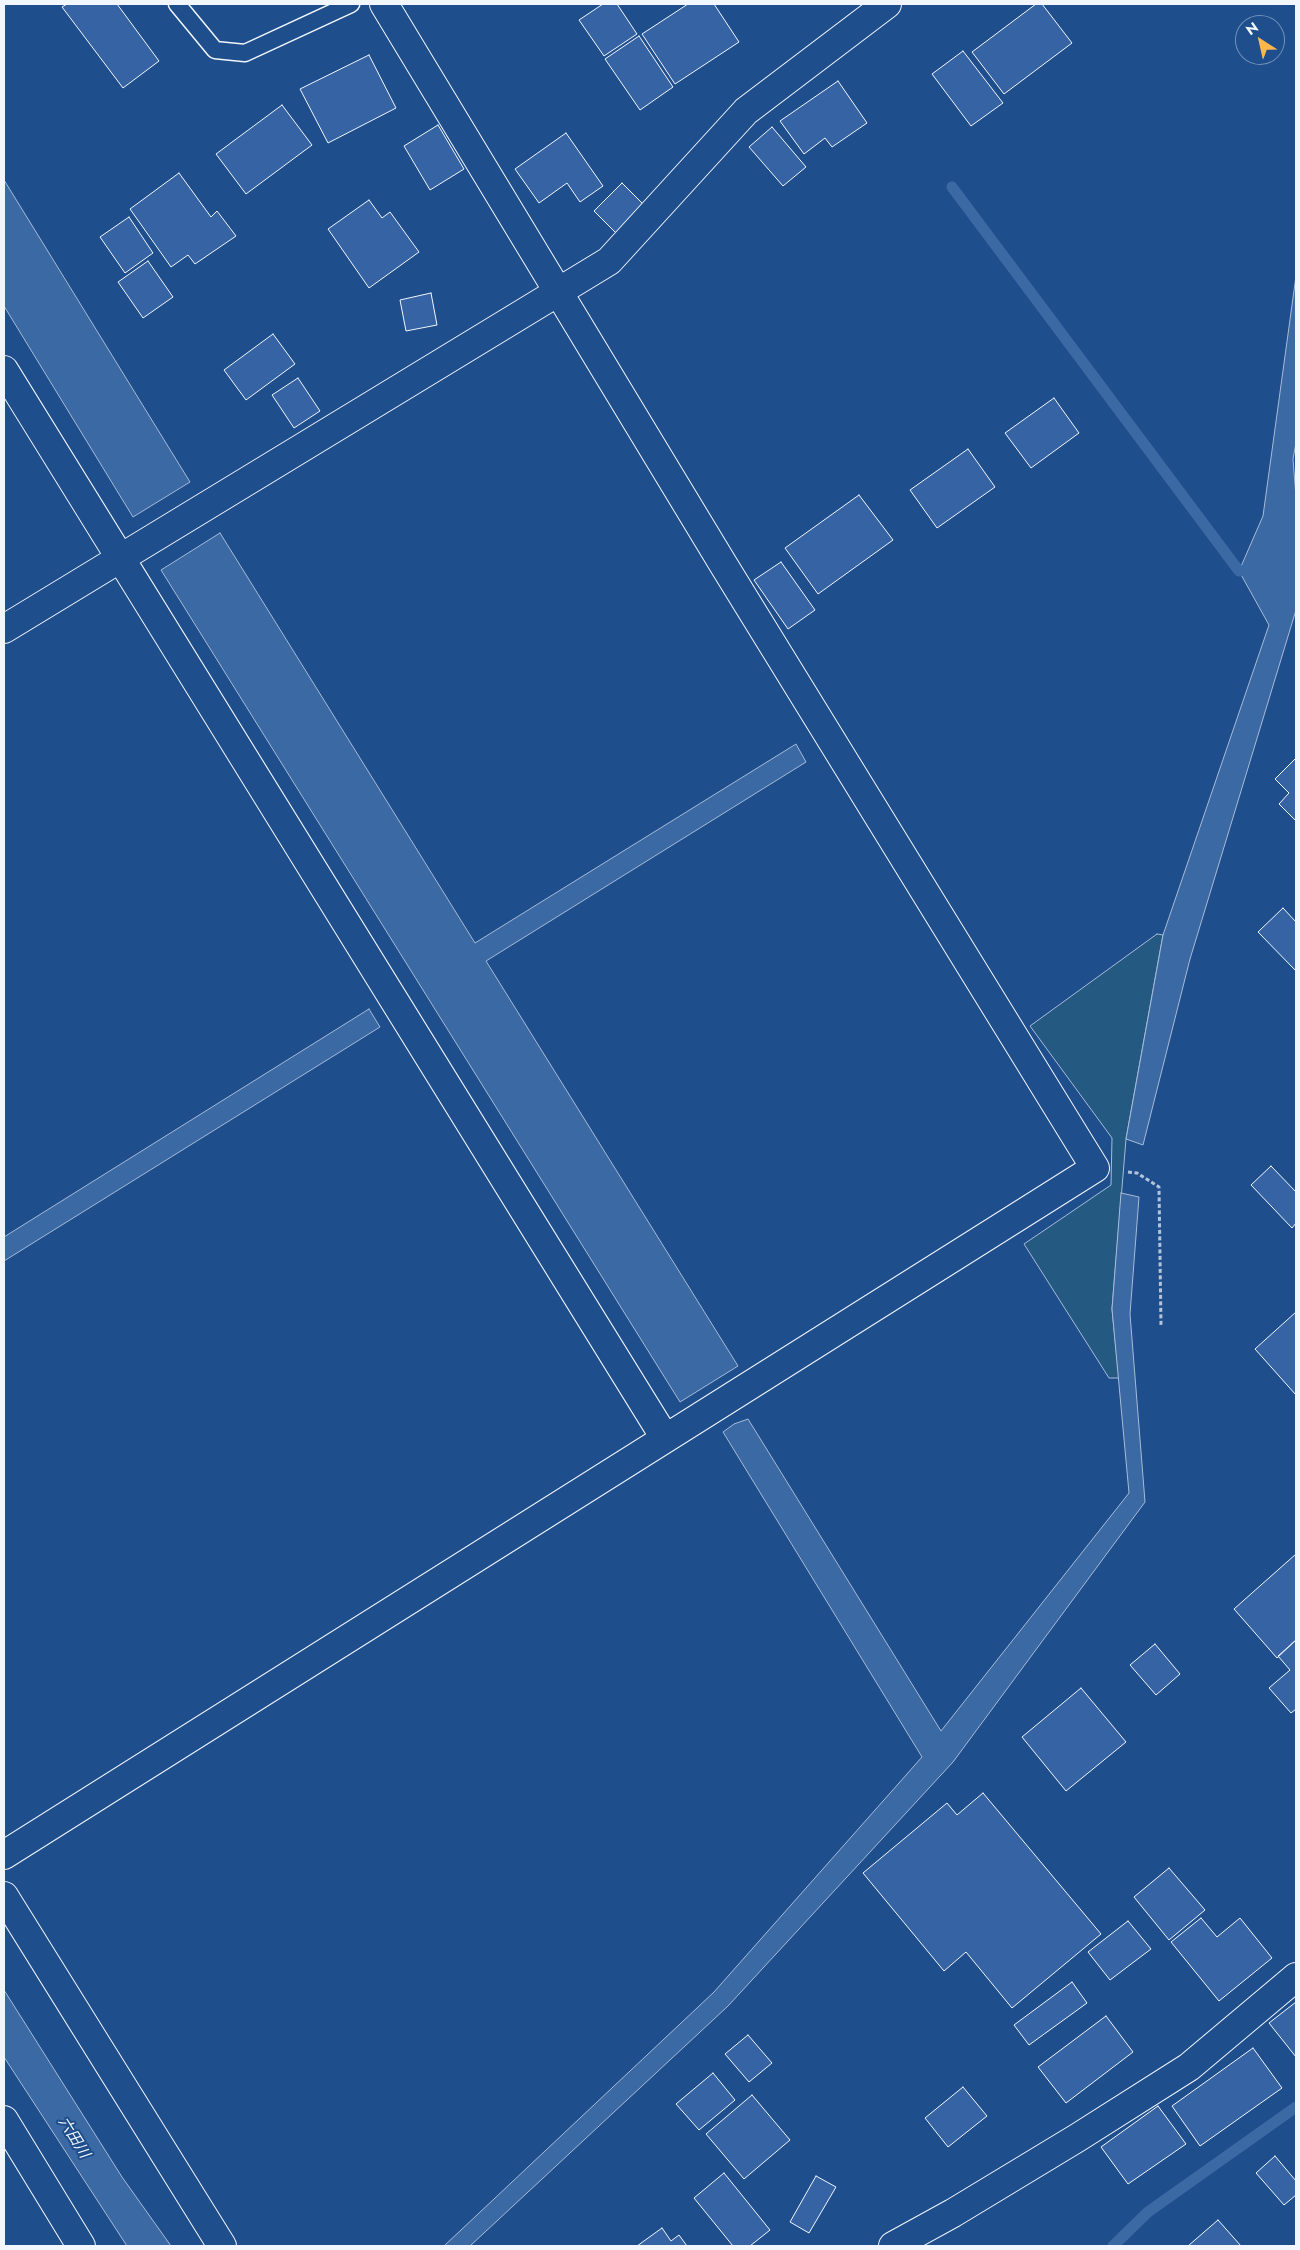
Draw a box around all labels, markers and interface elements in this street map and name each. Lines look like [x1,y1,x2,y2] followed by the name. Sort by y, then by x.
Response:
[1235,15,1285,65] north arrow
[1242,17,1262,40] text: N
[53,2114,93,2162] water label: 六田川

